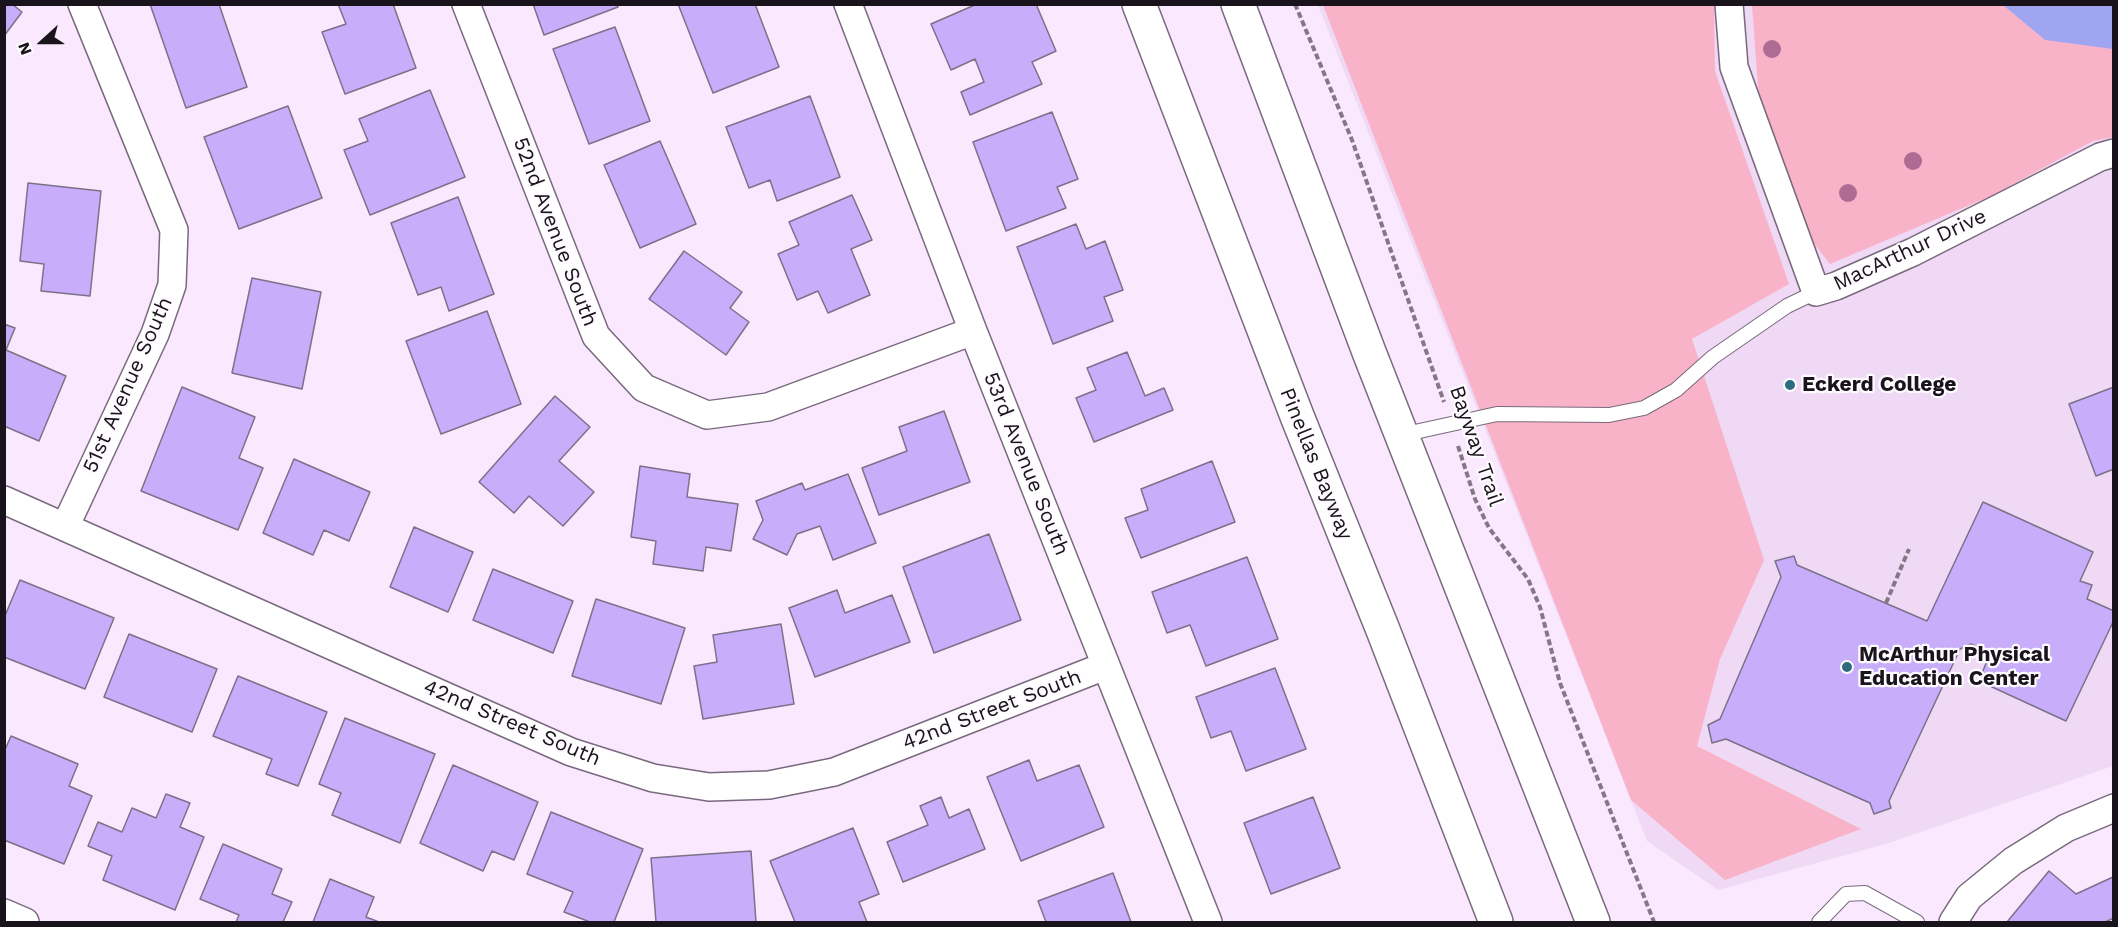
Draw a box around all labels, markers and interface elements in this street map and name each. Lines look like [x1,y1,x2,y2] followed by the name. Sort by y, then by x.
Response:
[12,12,72,72] north arrow
[14,40,36,58] text: N
[507,134,603,330] street label: 52nd Avenue South
[1829,204,1991,296] street label: MacArthur Drive
[78,293,178,477] street label: 51st Avenue South
[978,369,1074,559] street label: 53rd Avenue South
[1802,372,1956,398] place label: Eckerd College
[1783,378,1797,392] marker: Eckerd College
[1444,382,1508,510] street label: Bayway Trail
[1274,384,1358,544] street label: Pinellas Bayway
[1859,642,2050,692] place label: McArthur Physical Education Center
[1840,660,1854,674] marker: McArthur Physical Education Center
[899,664,1085,756] street label: 42nd Street South
[420,674,604,772] street label: 42nd Street South

